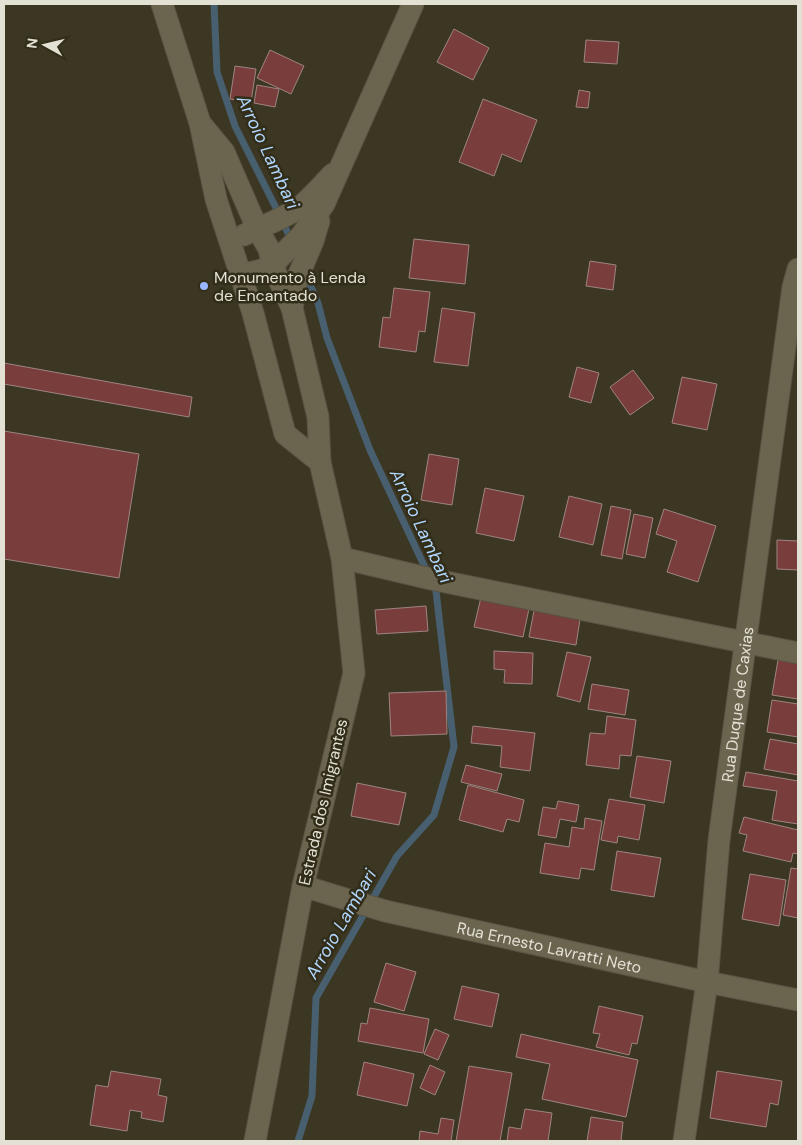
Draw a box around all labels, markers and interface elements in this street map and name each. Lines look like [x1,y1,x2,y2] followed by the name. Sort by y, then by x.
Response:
[20,20,70,70] north arrow
[23,37,42,50] text: N
[231,90,305,214] water label: Arroio Lambari
[214,267,366,306] place label: Monumento à Lenda de Encantado
[198,280,210,292] marker: Monumento à Lenda de Encantado
[384,464,458,588] water label: Arroio Lambari
[716,625,758,783] street label: Rua Duque de Caxias
[294,717,352,887] street label: Estrada dos Imigrantes
[299,864,383,984] water label: Arroio Lambari
[455,917,644,978] street label: Rua Ernesto Lavratti Neto

